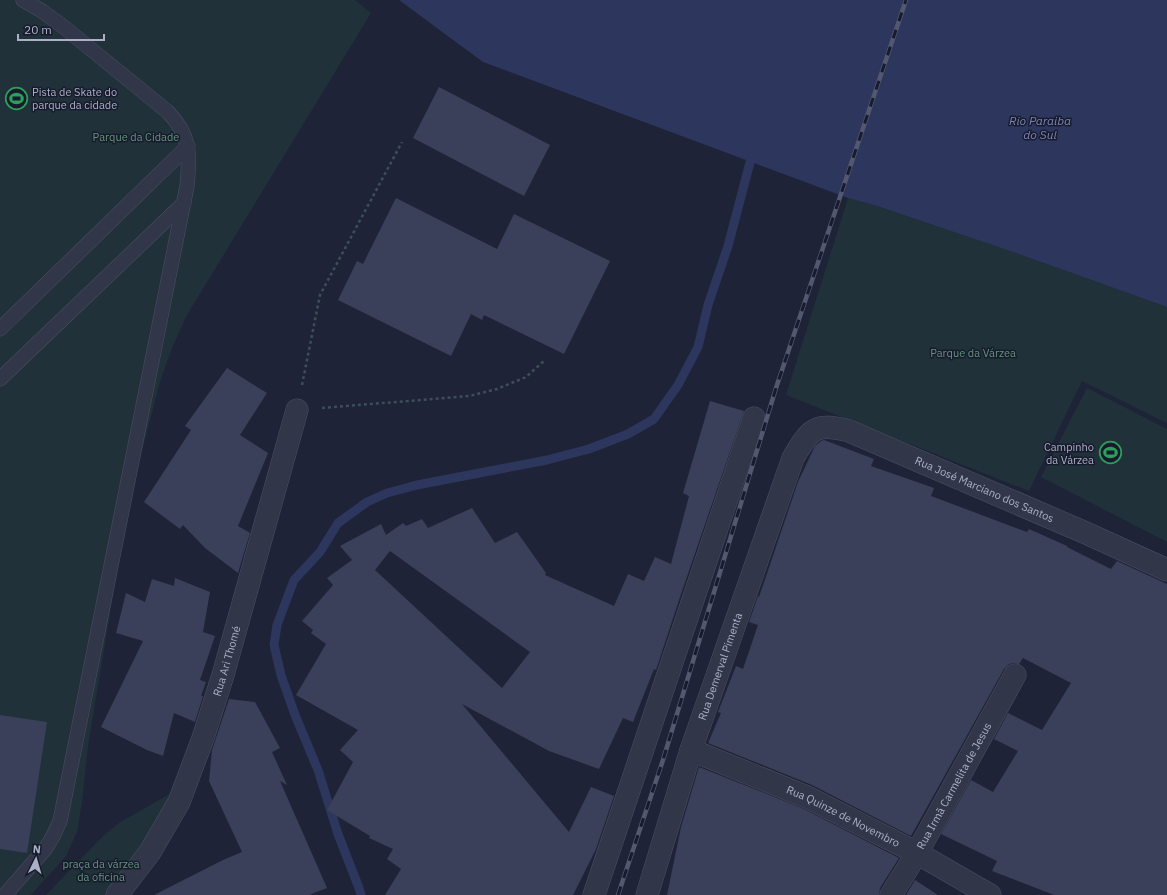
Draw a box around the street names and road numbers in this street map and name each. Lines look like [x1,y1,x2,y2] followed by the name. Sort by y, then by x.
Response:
[913,453,1056,525] street label: Rua José Marciano dos Santos
[695,611,745,722] street label: Rua Demerval Pimenta
[210,624,243,698] street label: Rua Ari Thomé
[913,720,994,852] street label: Rua Irmã Carmelita de Jesus
[784,782,902,850] street label: Rua Quinze de Novembro

